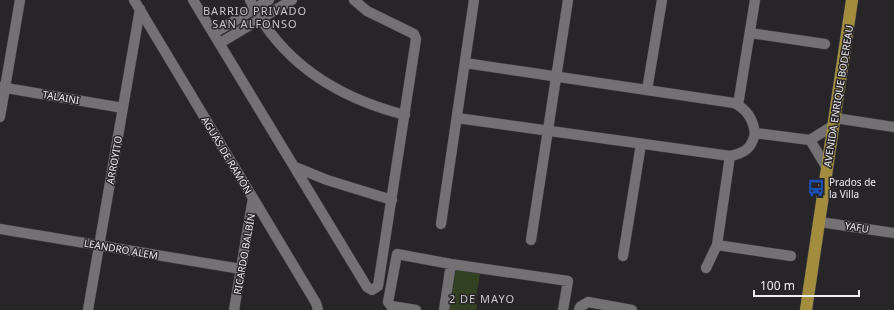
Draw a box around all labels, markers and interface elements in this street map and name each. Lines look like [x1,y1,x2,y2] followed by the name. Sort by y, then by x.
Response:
[203,3,307,31] district label: BARRIO PRIVADO SAN ALFONSO
[820,24,856,168] street label: AVENIDA ENRIQUE BODEREAU
[41,87,81,107] street label: TALAINI
[198,114,256,196] street label: AGUAS DE RAMÓN
[103,135,125,185] street label: ARROYITO
[829,175,876,201] place label: Prados de la Villa
[806,178,826,198] bus stop icon: Prados de la Villa
[230,212,258,296] street label: RICARDO BALBÍN
[844,218,870,236] street label: YAFU
[83,236,159,262] street label: LEANDRO ALEM
[754,272,859,298] scale bar
[760,277,795,294] text: 100 m
[449,291,515,306] district label: 2 DE MAYO

